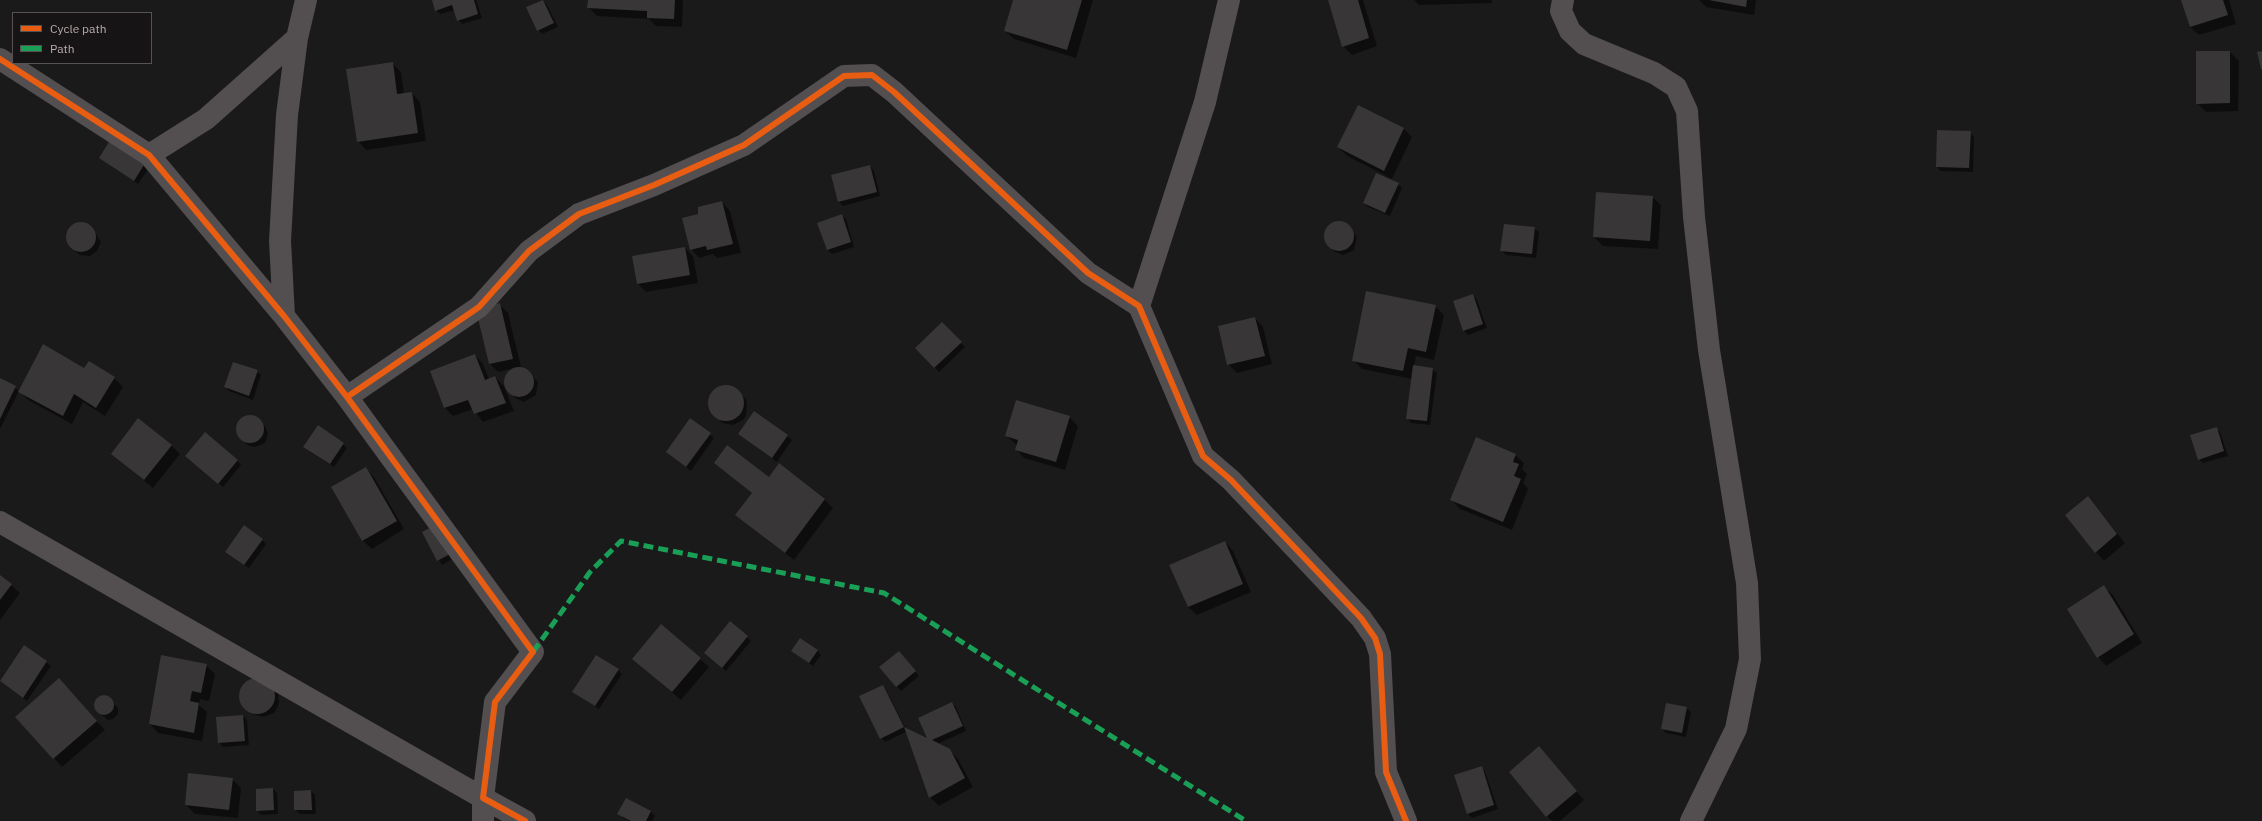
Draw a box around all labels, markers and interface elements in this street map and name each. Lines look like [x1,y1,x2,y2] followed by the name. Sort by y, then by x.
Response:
[12,12,152,64] legend
[50,21,107,36] text: Cycle path
[50,41,75,56] text: Path

